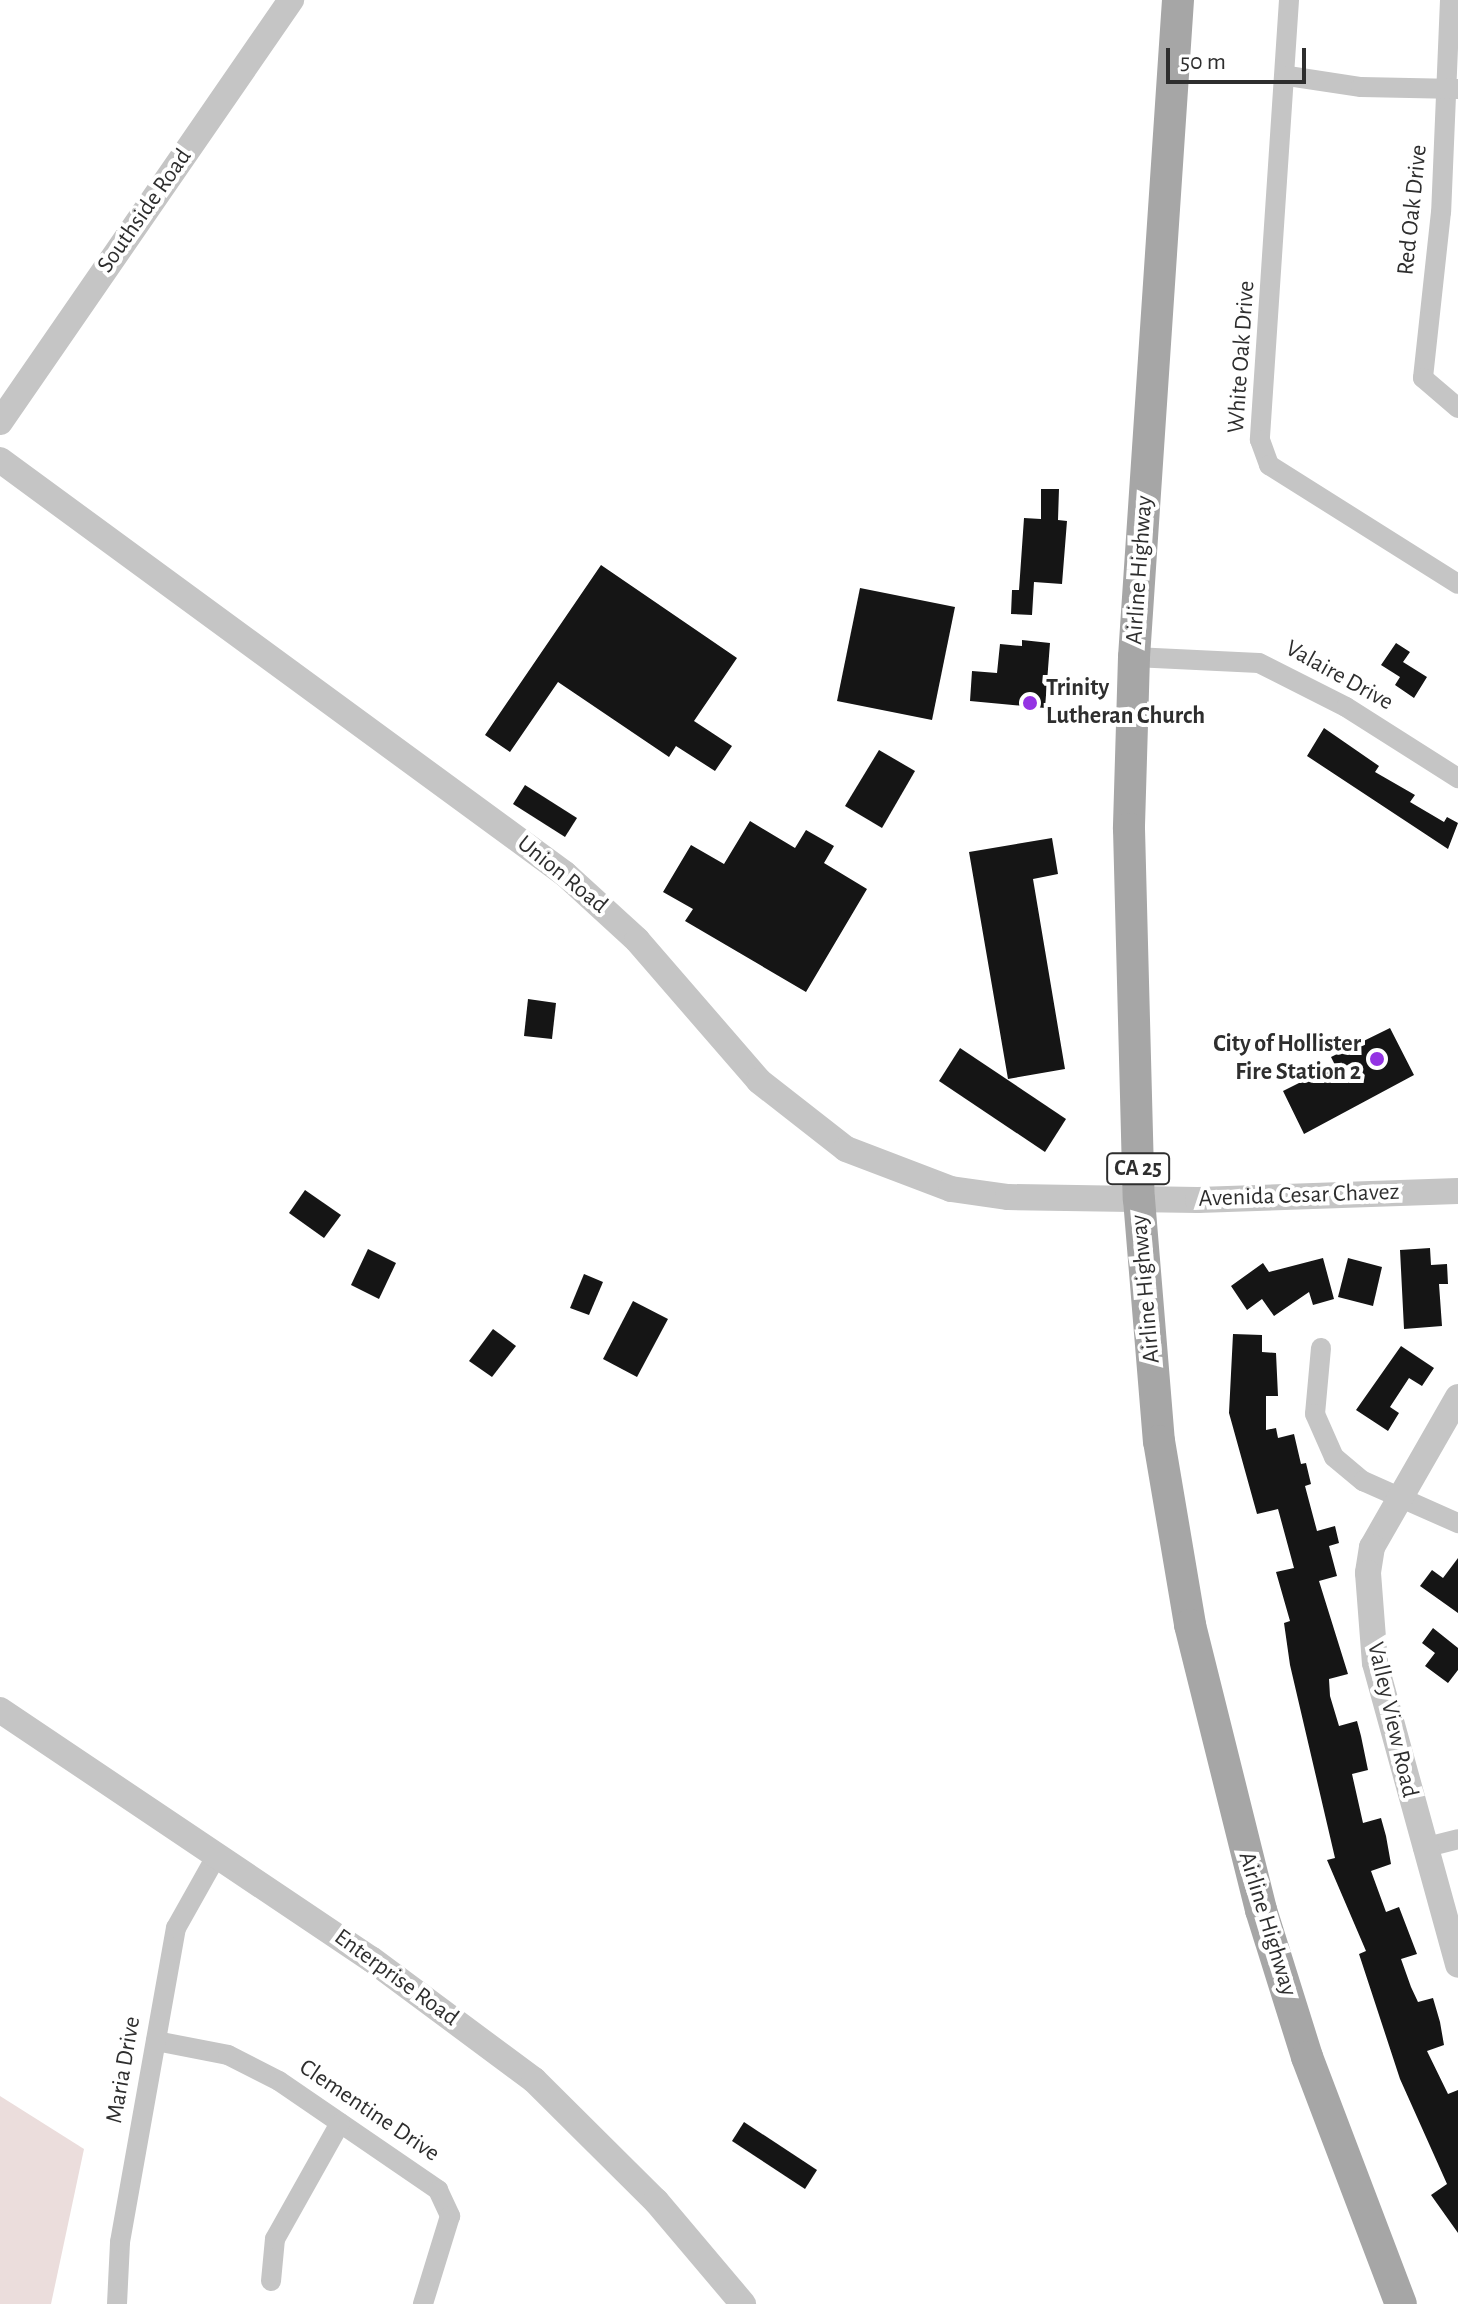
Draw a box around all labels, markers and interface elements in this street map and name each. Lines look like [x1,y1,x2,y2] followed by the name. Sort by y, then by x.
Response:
[1170,32,1310,82] scale bar
[1180,50,1226,74] text: 50 m
[92,143,198,279] street label: Southside Road
[1392,143,1434,277] street label: Red Oak Drive
[1222,280,1262,434] street label: White Oak Drive
[1120,495,1160,645] street label: Airline Highway
[1280,635,1398,717] street label: Valaire Drive
[1046,675,1205,731] place label: Trinity Lutheran Church
[1021,694,1039,712] marker: Trinity Lutheran Church
[511,830,613,920] street label: Union Road
[1213,1031,1361,1087] place label: City of Hollister Fire Station 2
[1368,1050,1386,1068] marker: City of Hollister Fire Station 2
[1106,1151,1170,1187] road number: CA 25
[1198,1178,1400,1214] street label: Avenida Cesar Chavez
[1125,1213,1167,1365] street label: Airline Highway
[1360,1639,1424,1801] street label: Valley View Road
[1231,1848,1303,2000] street label: Airline Highway
[328,1923,464,2033] street label: Enterprise Road
[100,2014,148,2126] street label: Maria Drive
[293,2054,445,2168] street label: Clementine Drive

